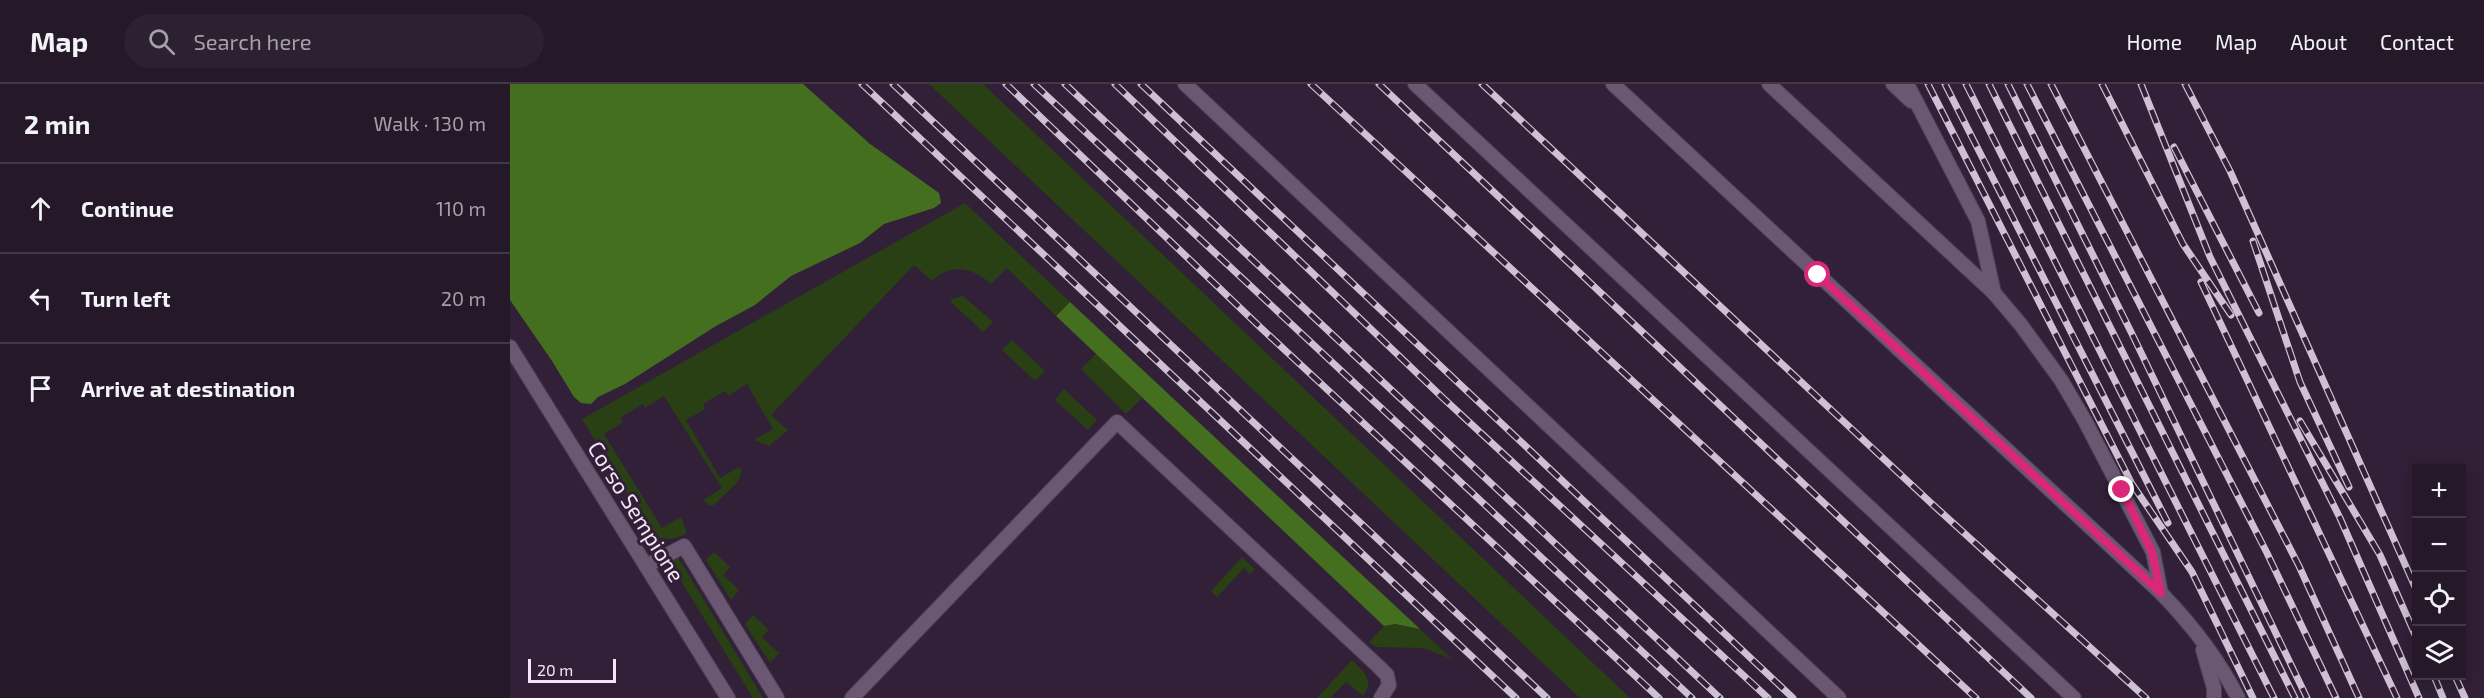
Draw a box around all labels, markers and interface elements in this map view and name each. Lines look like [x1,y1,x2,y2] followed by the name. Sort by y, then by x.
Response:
[124,14,544,68] search box
[30,24,88,58] text: Map
[145,25,178,58] icon: search
[193,28,312,54] text: Search here
[2126,29,2182,54] text: Home
[2215,29,2257,54] text: Map
[2290,29,2347,54] text: About
[2380,29,2454,54] text: Contact
[24,108,90,139] text: 2 min
[374,111,486,135] text: Walk · 130 m
[24,192,57,225] icon: ahead
[81,195,174,221] text: Continue
[436,196,486,220] text: 110 m
[1804,261,1830,287] route start
[24,282,57,315] icon: left
[81,285,170,311] text: Turn left
[441,286,486,310] text: 20 m
[24,372,57,405] icon: arrive
[81,375,295,401] text: Arrive at destination
[583,436,691,586] street label: Corso Sempione
[2412,464,2466,680] map controls
[2412,464,2466,518] button: +
[2108,476,2134,502] route end
[2412,518,2466,572] button: −
[2412,572,2466,626] button: locate
[2412,626,2466,680] button: layers
[528,656,616,684] scale bar
[537,660,573,679] text: 20 m

